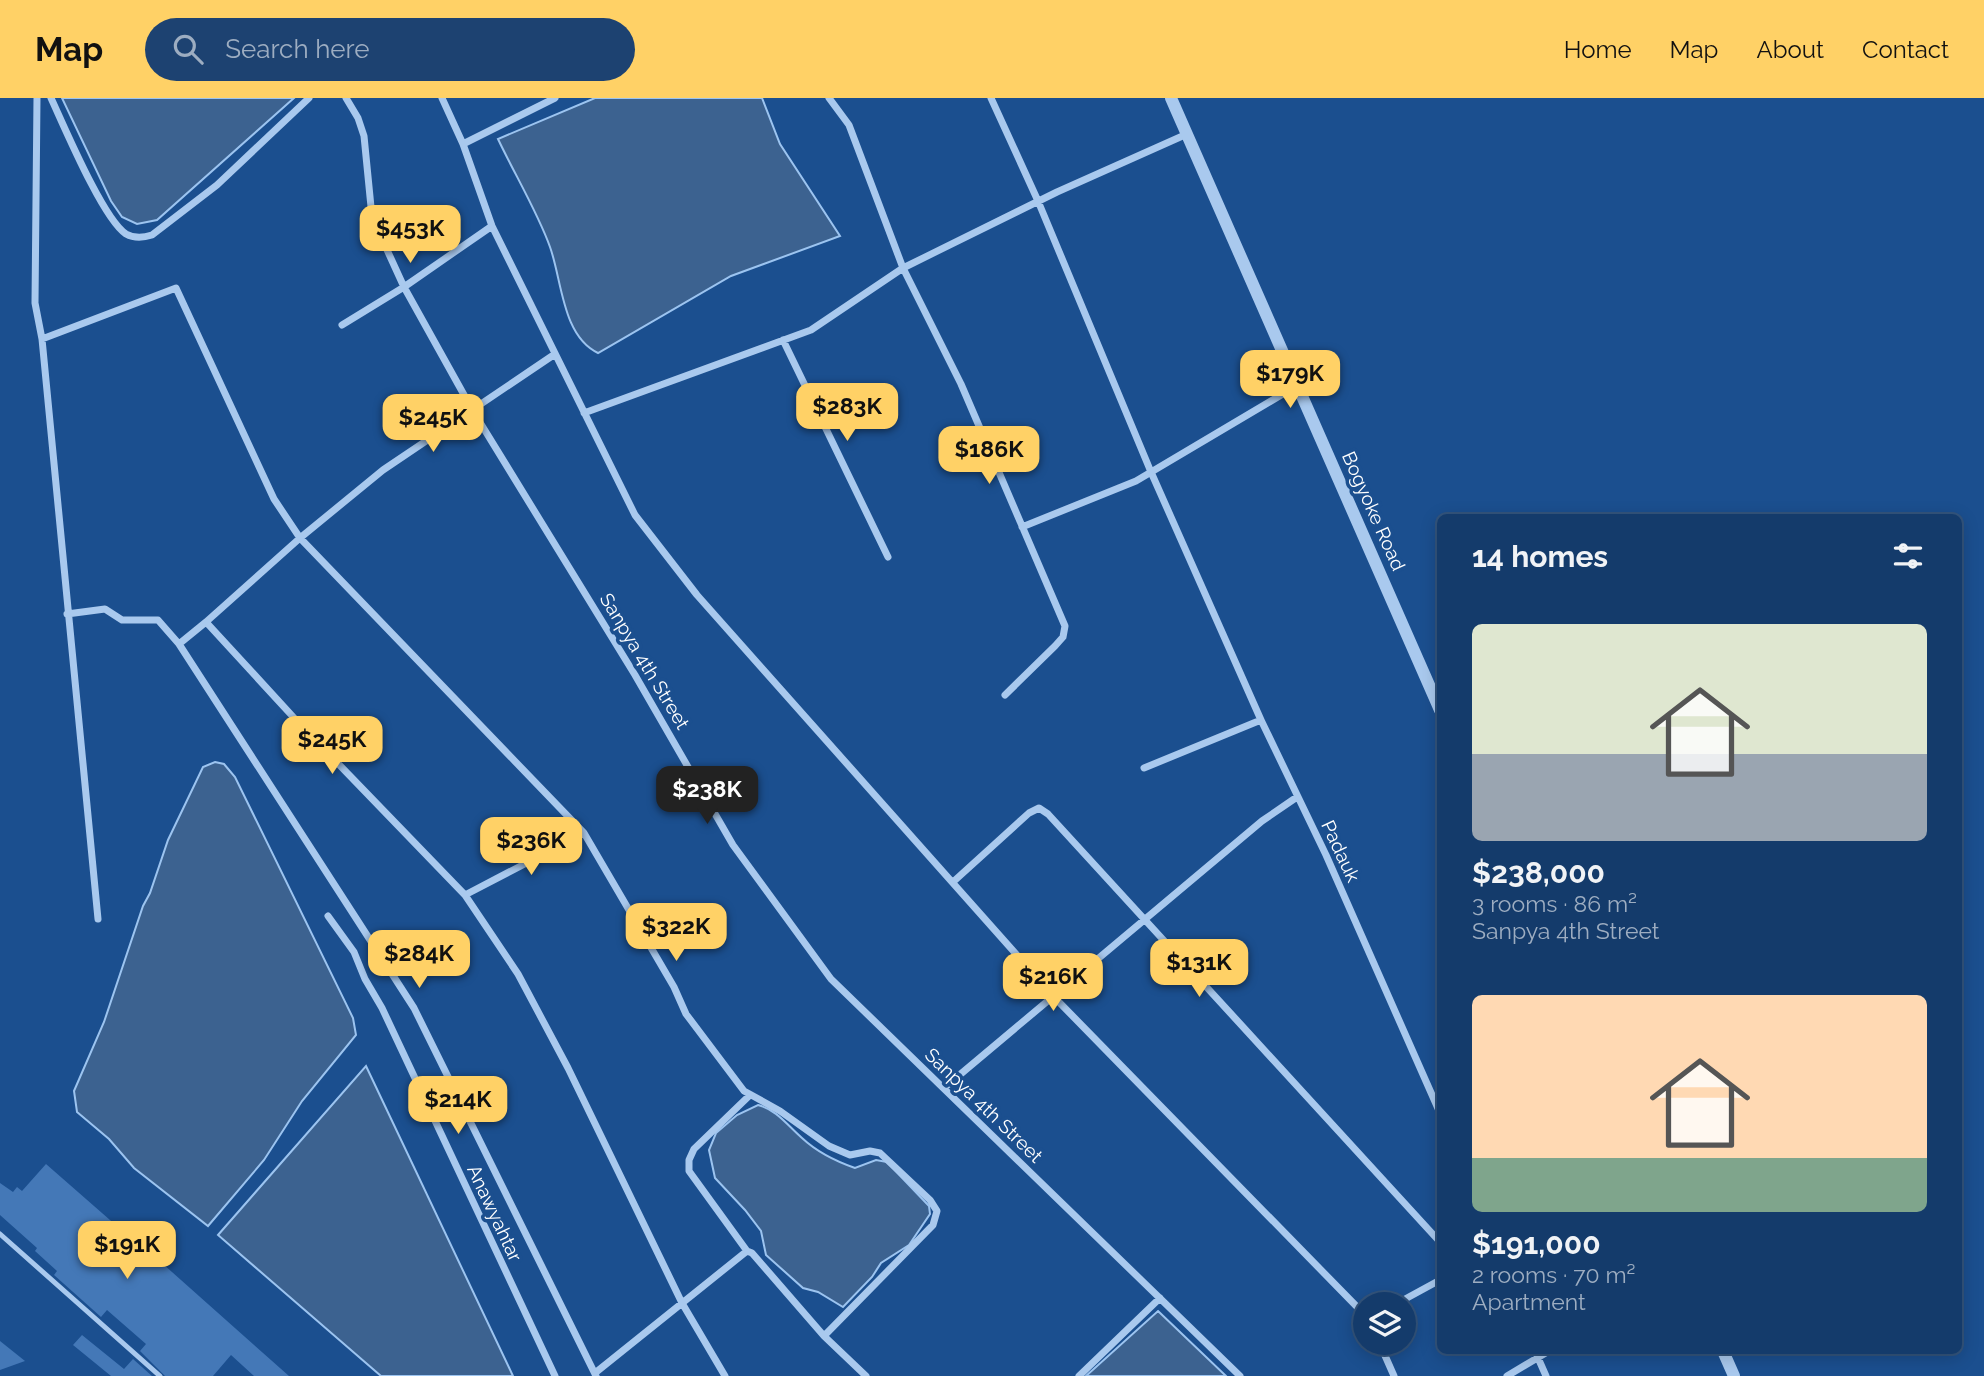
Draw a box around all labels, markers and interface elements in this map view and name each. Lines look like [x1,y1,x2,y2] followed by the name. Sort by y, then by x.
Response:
[145,18,635,81] search box
[35,30,103,69] text: Map
[169,30,207,68] icon: search
[225,34,370,64] text: Search here
[1564,35,1632,64] text: Home
[1670,35,1718,64] text: Map
[1756,35,1824,64] text: About
[1862,35,1949,64] text: Contact
[361,206,459,265] pin: $453K
[376,214,444,241] text: $453K
[1241,350,1339,410] pin: $179K
[1256,359,1324,386] text: $179K
[798,384,896,443] pin: $283K
[812,392,882,419] text: $283K
[384,394,482,454] pin: $245K
[399,403,467,430] text: $245K
[940,426,1038,486] pin: $186K
[954,435,1024,462] text: $186K
[1338,448,1410,574] street label: Bogyoke Road
[1889,537,1927,575] icon: filters
[1472,539,1608,574] text: 14 homes
[596,589,695,734] street label: Sanpya 4th Street
[1637,669,1763,795] icon: home
[283,716,381,776] pin: $245K
[298,725,366,752] text: $245K
[658,766,756,826] pin: $238K
[672,775,742,802] text: $238K
[1317,817,1365,885] street label: Padauk
[482,818,580,877] pin: $236K
[496,826,566,853] text: $236K
[1472,855,1605,890] text: $238,000
[1472,890,1637,917] text: 3 rooms · 86 m²
[627,904,725,963] pin: $322K
[642,912,710,939] text: $322K
[1472,917,1660,944] text: Sanpya 4th Street
[370,930,468,990] pin: $284K
[384,939,454,966] text: $284K
[1150,940,1248,999] pin: $131K
[1166,948,1232,975] text: $131K
[1004,954,1102,1013] pin: $216K
[1019,962,1087,989] text: $216K
[1637,1040,1763,1166] icon: home
[921,1043,1048,1167] street label: Sanpya 4th Street
[409,1076,507,1136] pin: $214K
[424,1085,492,1112] text: $214K
[463,1161,527,1265] street label: Anawyahtar
[78,1222,176,1281] pin: $191K
[1472,1226,1601,1261] text: $191,000
[94,1230,160,1257] text: $191K
[1472,1261,1635,1288] text: 2 rooms · 70 m²
[1472,1288,1586,1315] text: Apartment
[1353,1292,1416,1355] map controls
[1353,1292,1416,1355] button: layers

